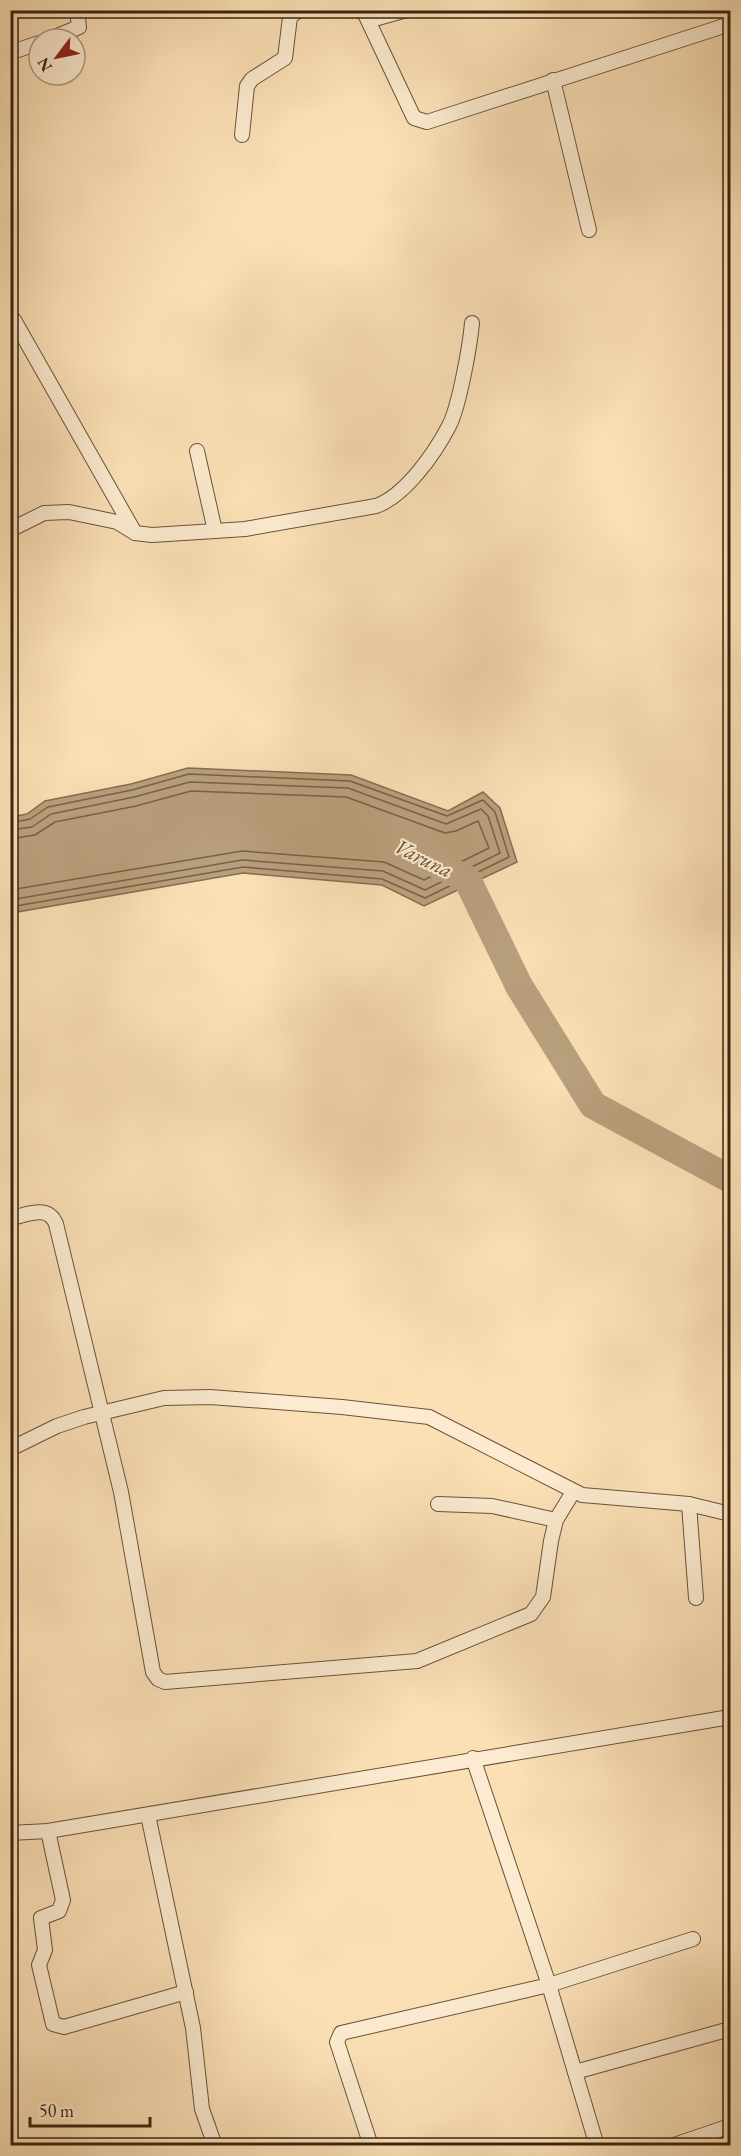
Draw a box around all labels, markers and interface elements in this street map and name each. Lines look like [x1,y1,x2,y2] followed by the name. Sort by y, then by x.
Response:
[27,27,87,87] north arrow
[32,54,57,76] text: N
[391,832,457,884] water label: Varuna
[30,2090,150,2128] scale bar
[39,2099,74,2122] text: 50 m

